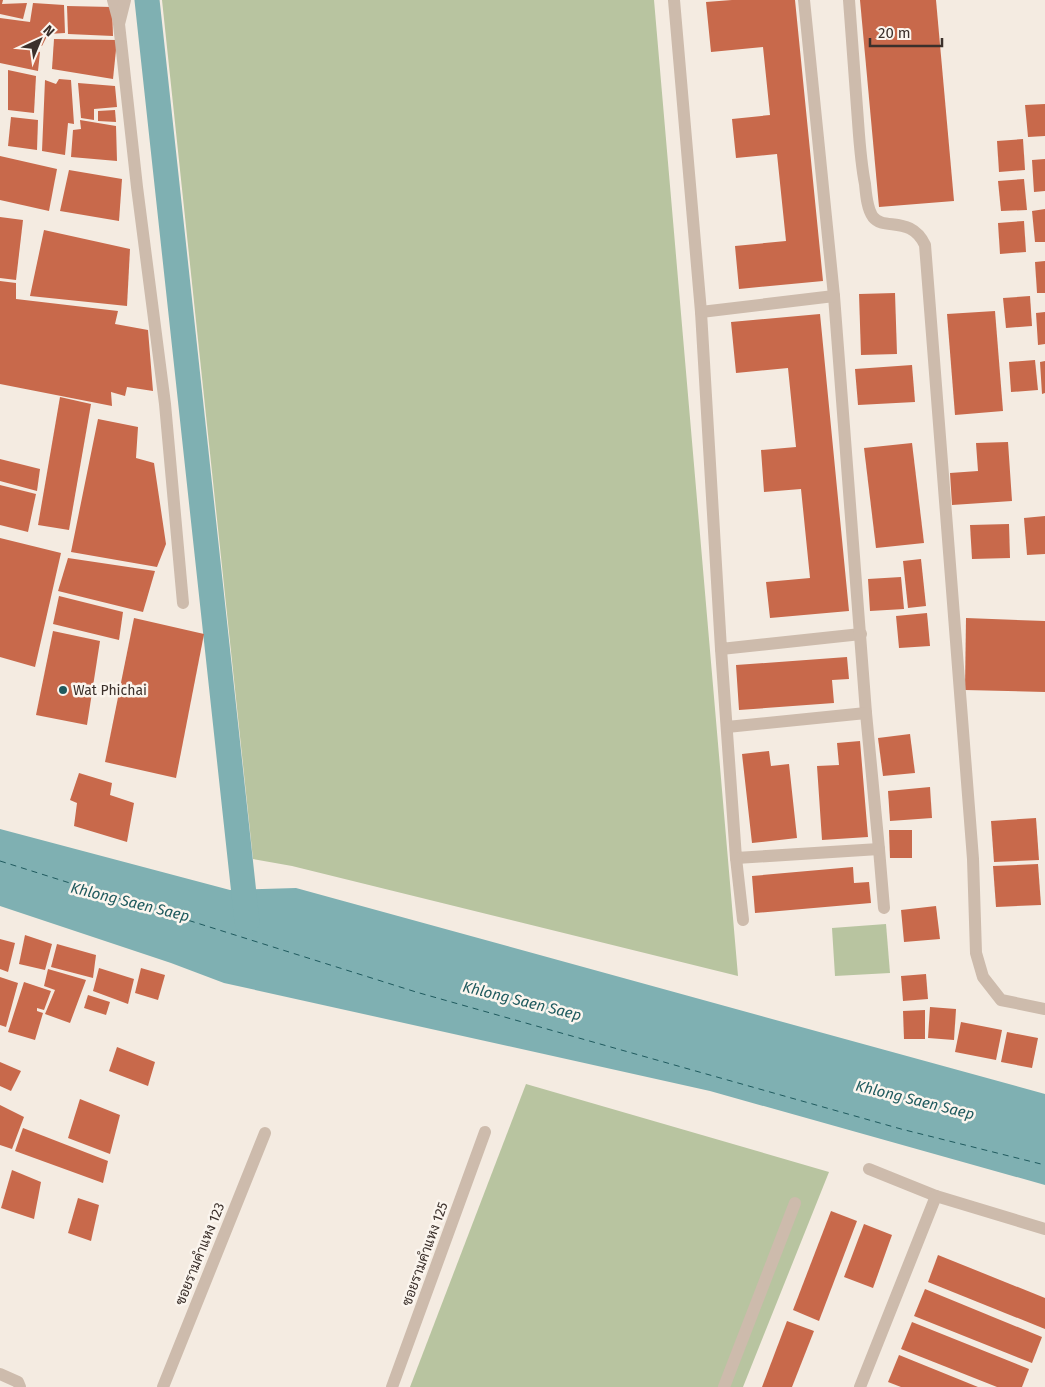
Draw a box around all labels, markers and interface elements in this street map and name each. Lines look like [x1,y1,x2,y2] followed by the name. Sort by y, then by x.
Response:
[15,15,65,65] north arrow
[870,15,942,47] scale bar
[39,22,58,40] text: N
[878,24,911,42] text: 20 m
[73,682,147,699] place label: Wat Phichai
[57,684,69,696] marker: Wat Phichai
[69,879,191,925] water label: Khlong Saen Saep
[461,978,583,1024] water label: Khlong Saen Saep
[854,1077,976,1123] water label: Khlong Saen Saep
[172,1200,228,1308] street label: ซอยรามคำแหง 123
[398,1200,452,1308] street label: ซอยรามคำแหง 125

